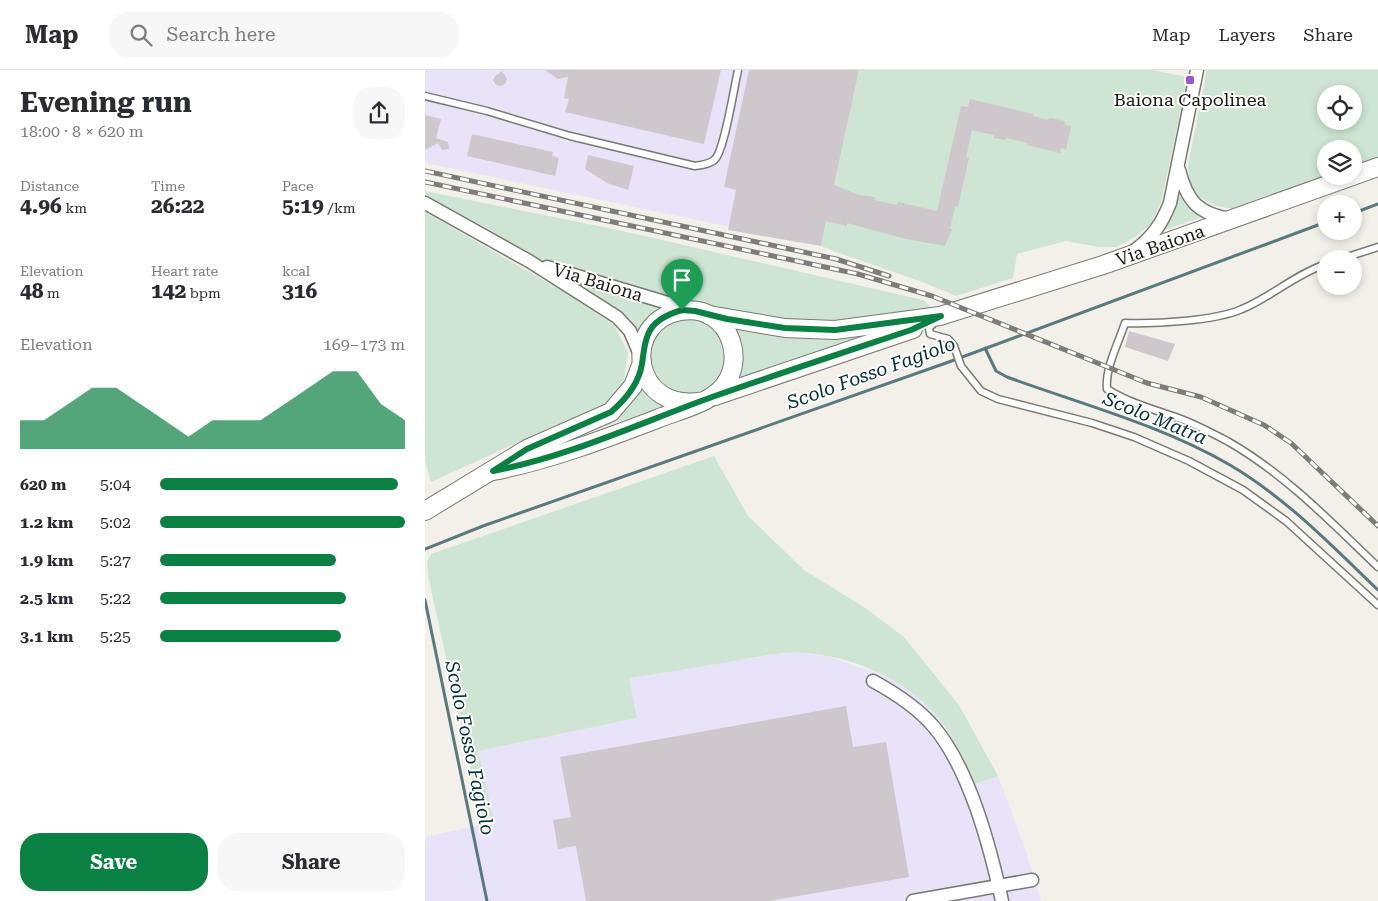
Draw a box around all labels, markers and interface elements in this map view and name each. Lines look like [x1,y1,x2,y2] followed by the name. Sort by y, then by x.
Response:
[109,12,459,57] search box
[25,21,79,49] text: Map
[127,21,155,49] icon: search
[167,23,275,46] text: Search here
[1152,24,1191,45] text: Map
[1219,24,1275,45] text: Layers
[1303,24,1353,45] text: Share
[1184,74,1196,86] marker: Baiona Capolinea
[1317,85,1362,295] map controls
[1317,85,1362,130] button: locate
[20,86,192,119] text: Evening run
[353,87,405,139] button: share
[1114,89,1266,110] place label: Baiona Capolinea
[20,122,144,141] text: 18:00 · 8 × 620 m
[1317,140,1362,185] button: layers
[20,178,79,194] text: Distance
[151,178,185,194] text: Time
[282,178,314,194] text: Pace
[20,194,62,218] text: 4.96
[151,194,205,218] text: 26:22
[282,194,324,218] text: 5:19
[1317,195,1362,240] button: +
[62,200,87,216] text: km
[324,200,356,216] text: /km
[1113,220,1207,270] street label: Via Baiona
[1317,250,1362,295] button: −
[551,258,646,306] street label: Via Baiona
[661,259,703,310] pin
[20,263,83,279] text: Elevation
[151,263,218,279] text: Heart rate
[282,263,310,279] text: kcal
[668,266,696,294] icon: arrive
[20,279,44,303] text: 48
[151,279,186,303] text: 142
[282,279,317,303] text: 316
[44,285,60,301] text: m
[186,285,221,301] text: bpm
[783,332,958,415] water label: Scolo Fosso Fagiolo
[20,335,93,354] text: Elevation
[323,335,405,354] text: 169–173 m
[1099,386,1210,449] water label: Scolo Matra
[20,475,66,494] text: 620 m
[100,475,131,494] text: 5:04
[20,513,73,532] text: 1.2 km
[100,513,131,532] text: 5:02
[20,551,73,570] text: 1.9 km
[100,551,131,570] text: 5:27
[20,589,73,608] text: 2.5 km
[100,589,131,608] text: 5:22
[20,627,73,646] text: 3.1 km
[100,627,131,646] text: 5:25
[440,658,500,837] water label: Scolo Fosso Fagiolo
[20,833,208,891] button: Save
[218,833,405,891] button: Share

